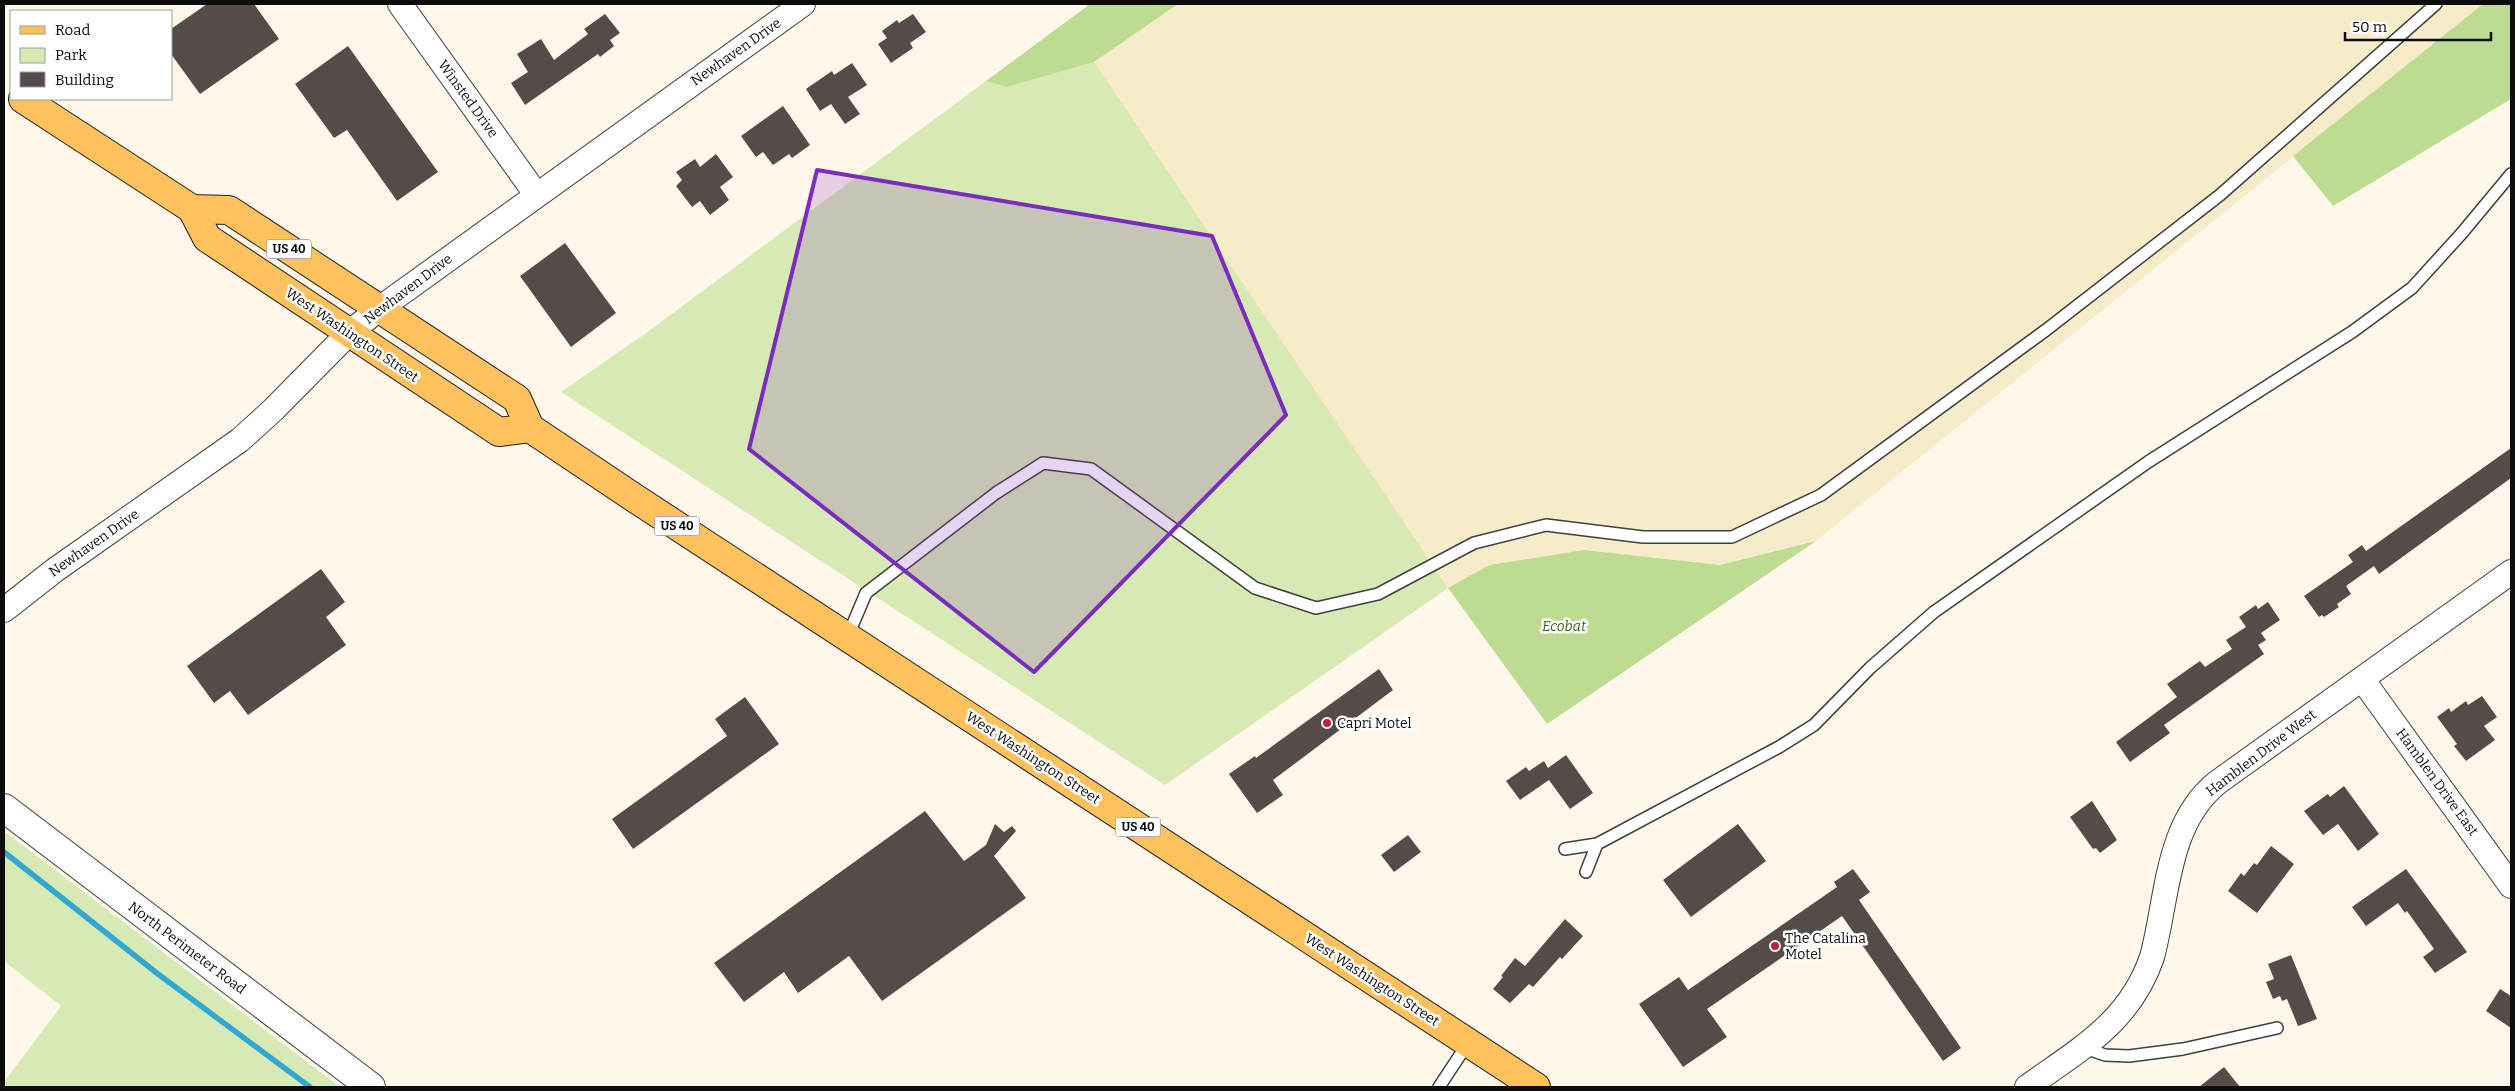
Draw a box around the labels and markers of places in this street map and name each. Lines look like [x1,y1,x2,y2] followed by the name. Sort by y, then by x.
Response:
[1337,715,1412,732] place label: Capri Motel
[1321,717,1333,729] marker: Capri Motel
[1785,930,1866,963] place label: The Catalina Motel
[1769,940,1781,952] marker: The Catalina Motel

